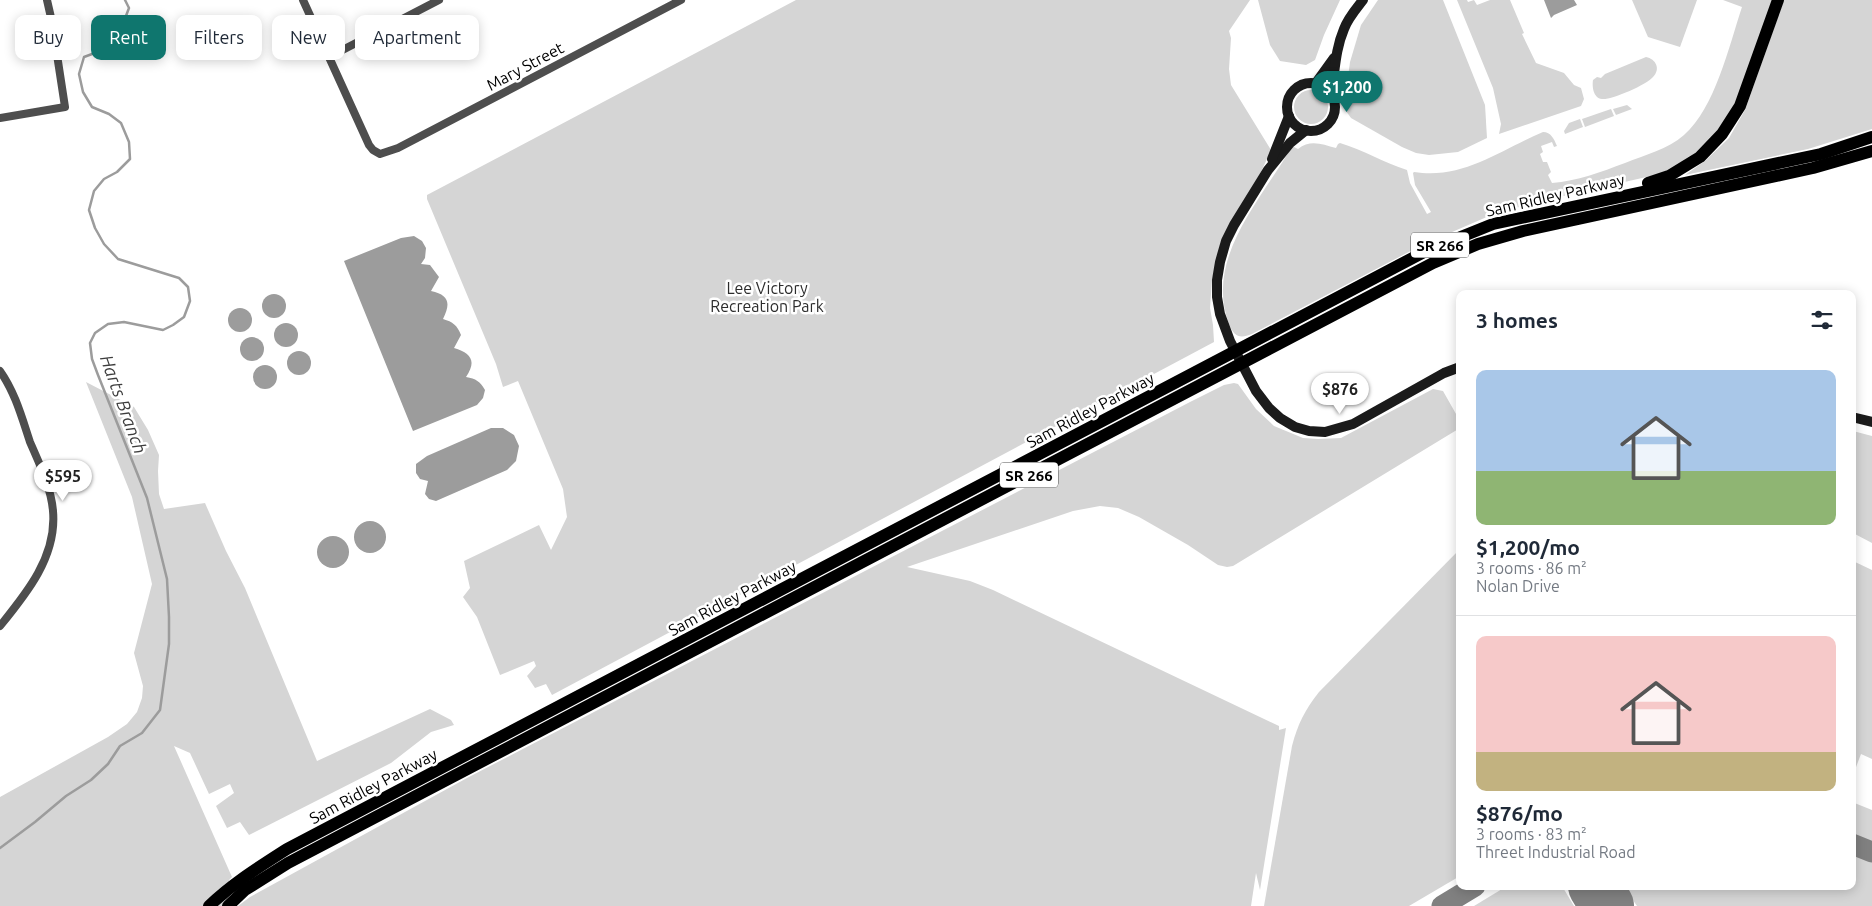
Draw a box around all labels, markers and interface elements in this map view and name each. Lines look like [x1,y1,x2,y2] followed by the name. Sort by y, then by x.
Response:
[15,15,81,60] chip: Buy
[91,15,166,60] chip: Rent
[176,15,262,60] chip: Filters
[272,15,345,60] chip: New
[355,15,479,60] chip: Apartment
[483,38,567,94] street label: Mary Street
[1306,70,1388,113] pin: $1,200
[1322,78,1372,96] text: $1,200
[1484,170,1626,220] street label: Sam Ridley Parkway
[1411,232,1469,258] road number: SR 266
[710,279,824,315] park label: Lee Victory Recreation Park
[1808,306,1836,334] icon: filters
[1476,308,1558,332] text: 3 homes
[97,352,151,456] water label: Harts Branch
[1023,369,1157,451] street label: Sam Ridley Parkway
[1310,372,1370,415] pin: $876
[1322,380,1358,398] text: $876
[1611,403,1701,493] icon: home
[33,460,93,502] pin: $595
[1000,462,1058,488] road number: SR 266
[45,467,81,485] text: $595
[1476,535,1580,559] text: $1,200/mo
[665,557,799,639] street label: Sam Ridley Parkway
[1476,559,1587,577] text: 3 rooms · 86 m²
[1476,577,1560,595] text: Nolan Drive
[1611,668,1701,758] icon: home
[306,745,440,827] street label: Sam Ridley Parkway
[1476,801,1563,825] text: $876/mo
[1476,825,1587,843] text: 3 rooms · 83 m²
[1476,843,1636,861] text: Threet Industrial Road

